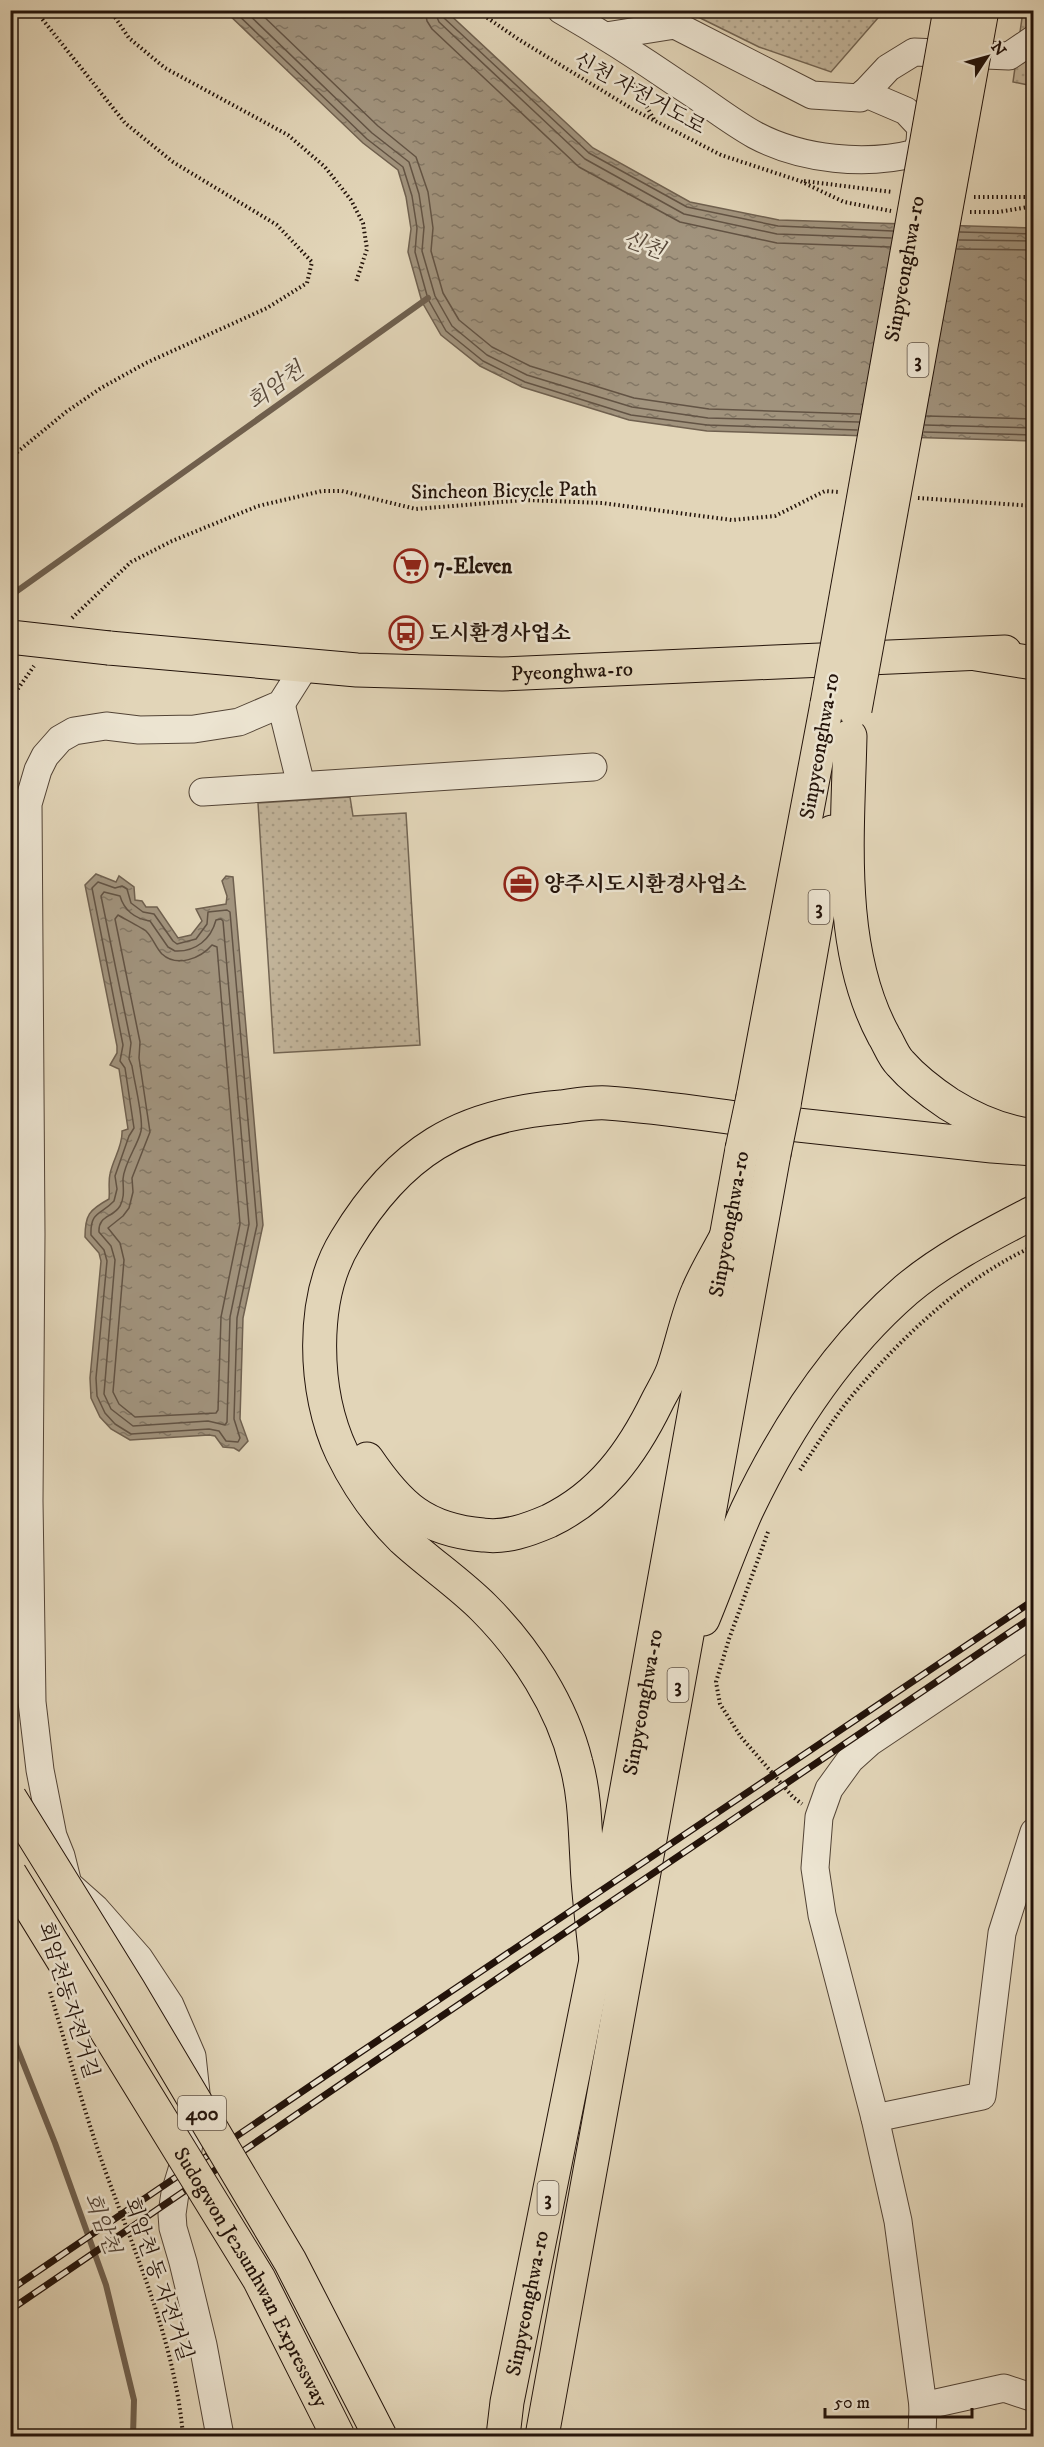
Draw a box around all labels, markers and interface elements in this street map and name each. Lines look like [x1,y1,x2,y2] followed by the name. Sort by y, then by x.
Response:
[957,27,1017,87] north arrow
[986,38,1010,60] text: N
[569,47,710,141] street label: 신천 자전거도로
[879,194,931,344] street label: Sinpyeonghwa-ro
[619,225,670,266] water label: 신천
[908,343,928,377] road number: 3
[242,356,311,416] water label: 회암천
[411,476,597,506] street label: Sincheon Bicycle Path
[393,548,429,584] supermarket icon: 7-Eleven
[434,554,513,580] place label: 7-Eleven
[388,615,424,651] bus stop icon: 도시환경사업소
[429,621,571,647] place label: 도시환경사업소
[510,656,634,688] street label: Pyeonghwa-ro
[794,671,846,821] street label: Sinpyeonghwa-ro
[503,866,539,902] office icon: 양주시도시환경사업소
[544,872,747,898] place label: 양주시도시환경사업소
[808,890,830,924] road number: 3
[704,1149,755,1299] street label: Sinpyeonghwa-ro
[617,1627,669,1777] street label: Sinpyeonghwa-ro
[668,1668,688,1702] road number: 3
[32,1919,104,2082] street label: 회암천동자전거길
[178,2096,226,2130] road number: 400
[167,2143,334,2413] street label: Sudogwon Je2sunhwan Expressway
[538,2181,558,2215] road number: 3
[78,2189,126,2260] water label: 회암천
[118,2194,198,2365] street label: 회암천 동 자전거길
[501,2228,555,2378] street label: Sinpyeonghwa-ro
[825,2381,972,2419] scale bar
[834,2392,870,2414] text: 50 m

